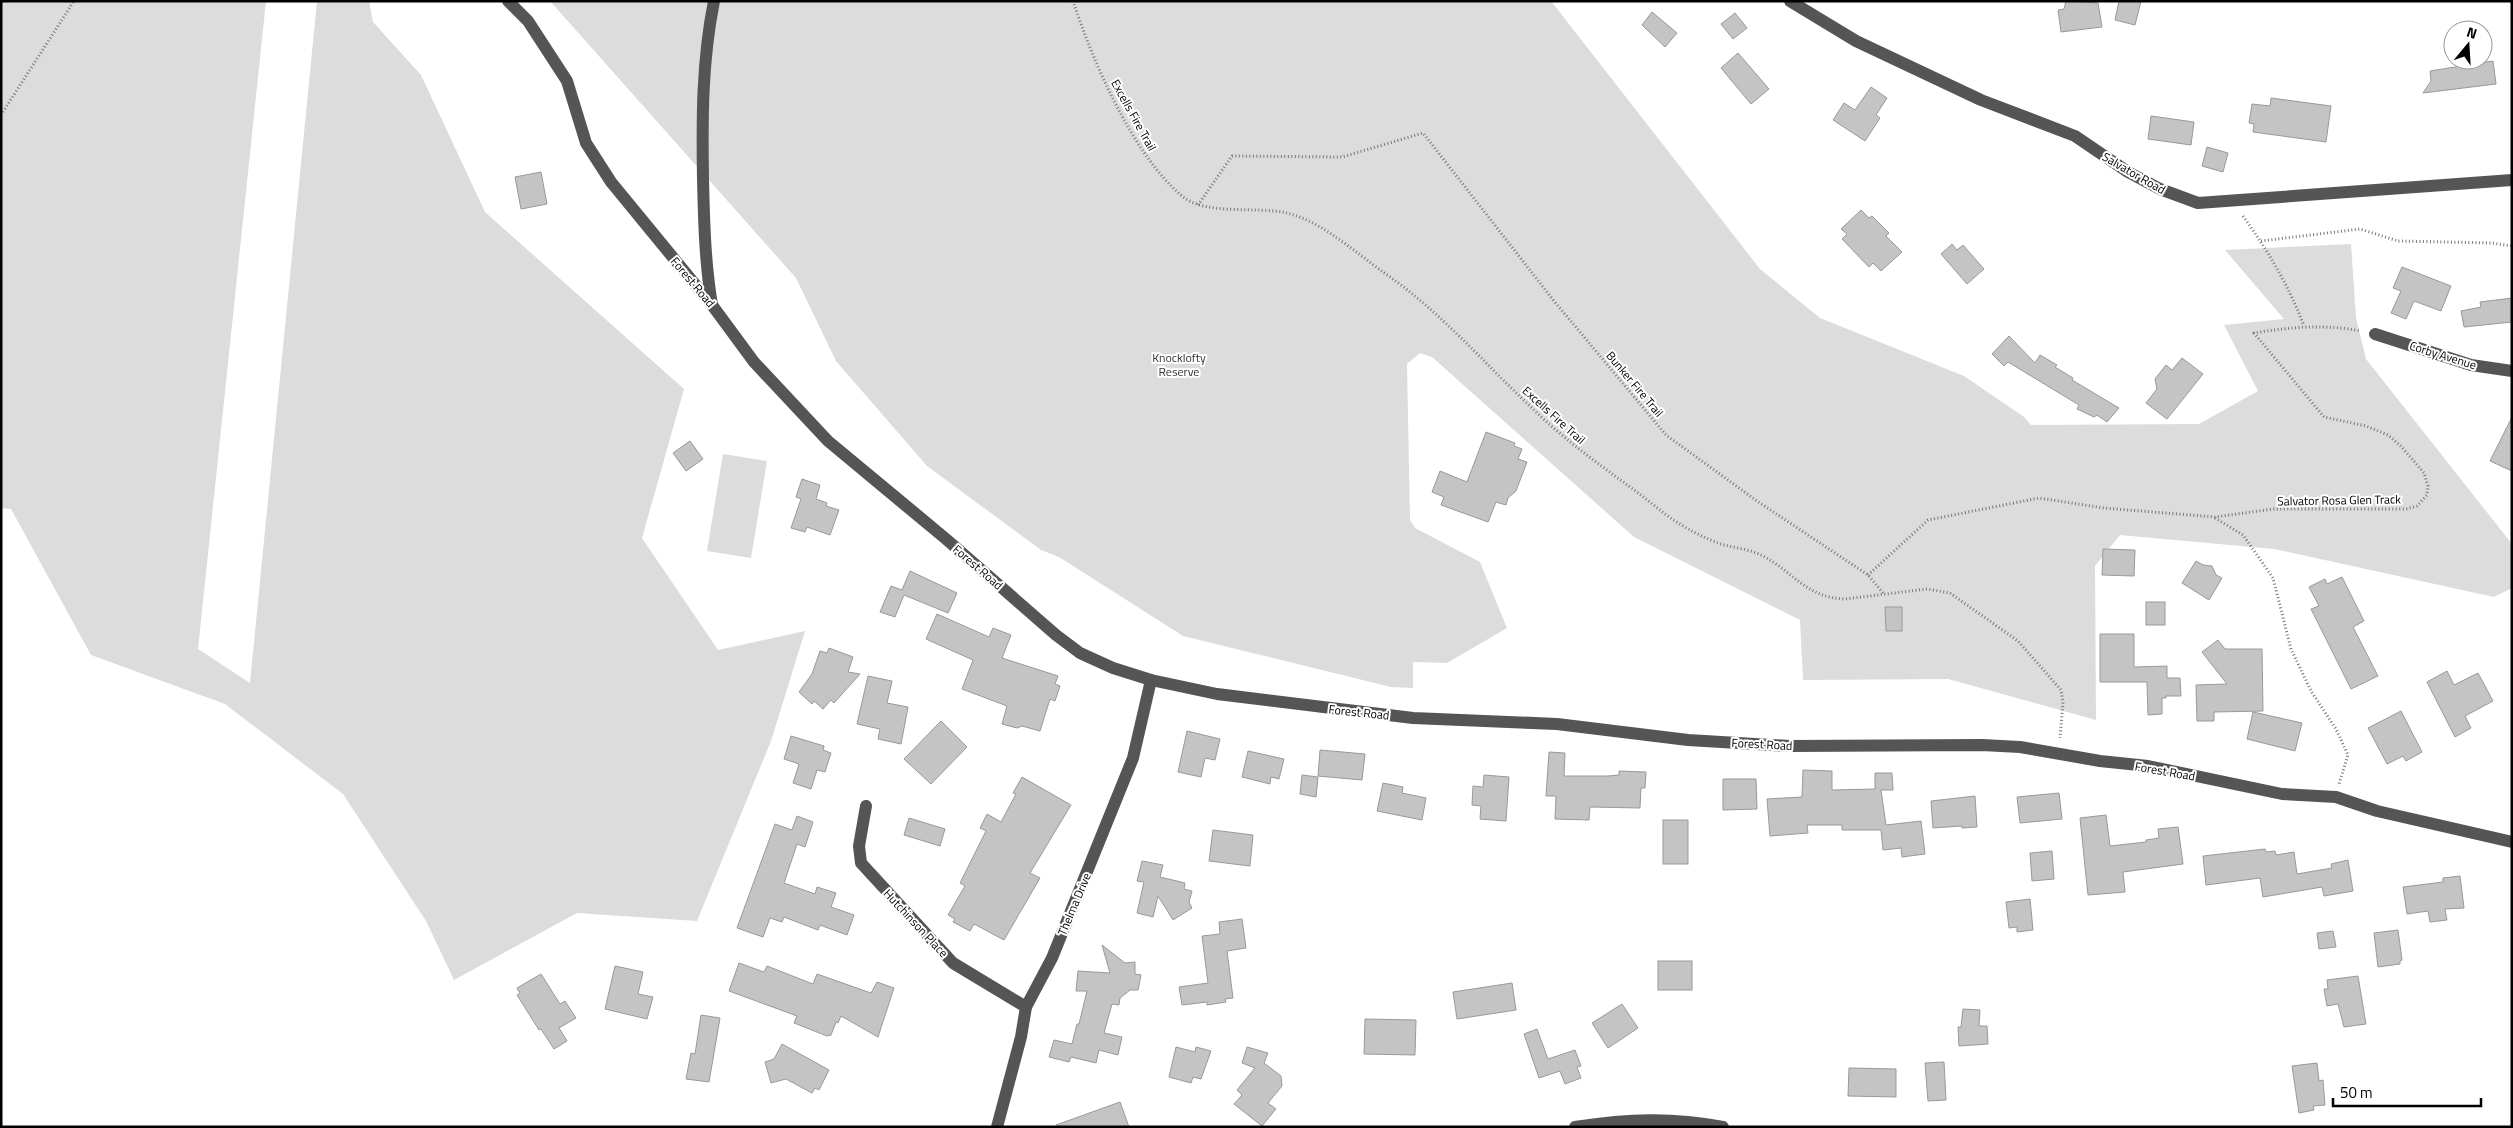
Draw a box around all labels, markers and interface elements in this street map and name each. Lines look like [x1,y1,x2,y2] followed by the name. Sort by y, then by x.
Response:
[2443,20,2493,70] north arrow
[2464,21,2480,44] text: N
[1106,76,1162,154] street label: Excells Fire Trail
[2099,147,2169,199] street label: Salvator Road
[666,253,720,311] street label: Forest Road
[2407,336,2479,374] street label: Corby Avenue
[1602,347,1668,421] street label: Bunker Fire Trail
[1152,348,1206,381] park label: Knocklofty Reserve
[1518,381,1590,449] street label: Excells Fire Trail
[2277,489,2401,511] street label: Salvator Rosa Glen Track
[949,540,1007,594] street label: Forest Road
[1328,699,1390,725] street label: Forest Road
[1731,733,1793,755] street label: Forest Road
[2133,756,2197,786] street label: Forest Road
[1052,870,1096,938] street label: Thelma Drive
[879,885,953,961] street label: Hutchinson Place
[2333,1076,2480,1108] scale bar
[2340,1081,2373,1104] text: 50 m

